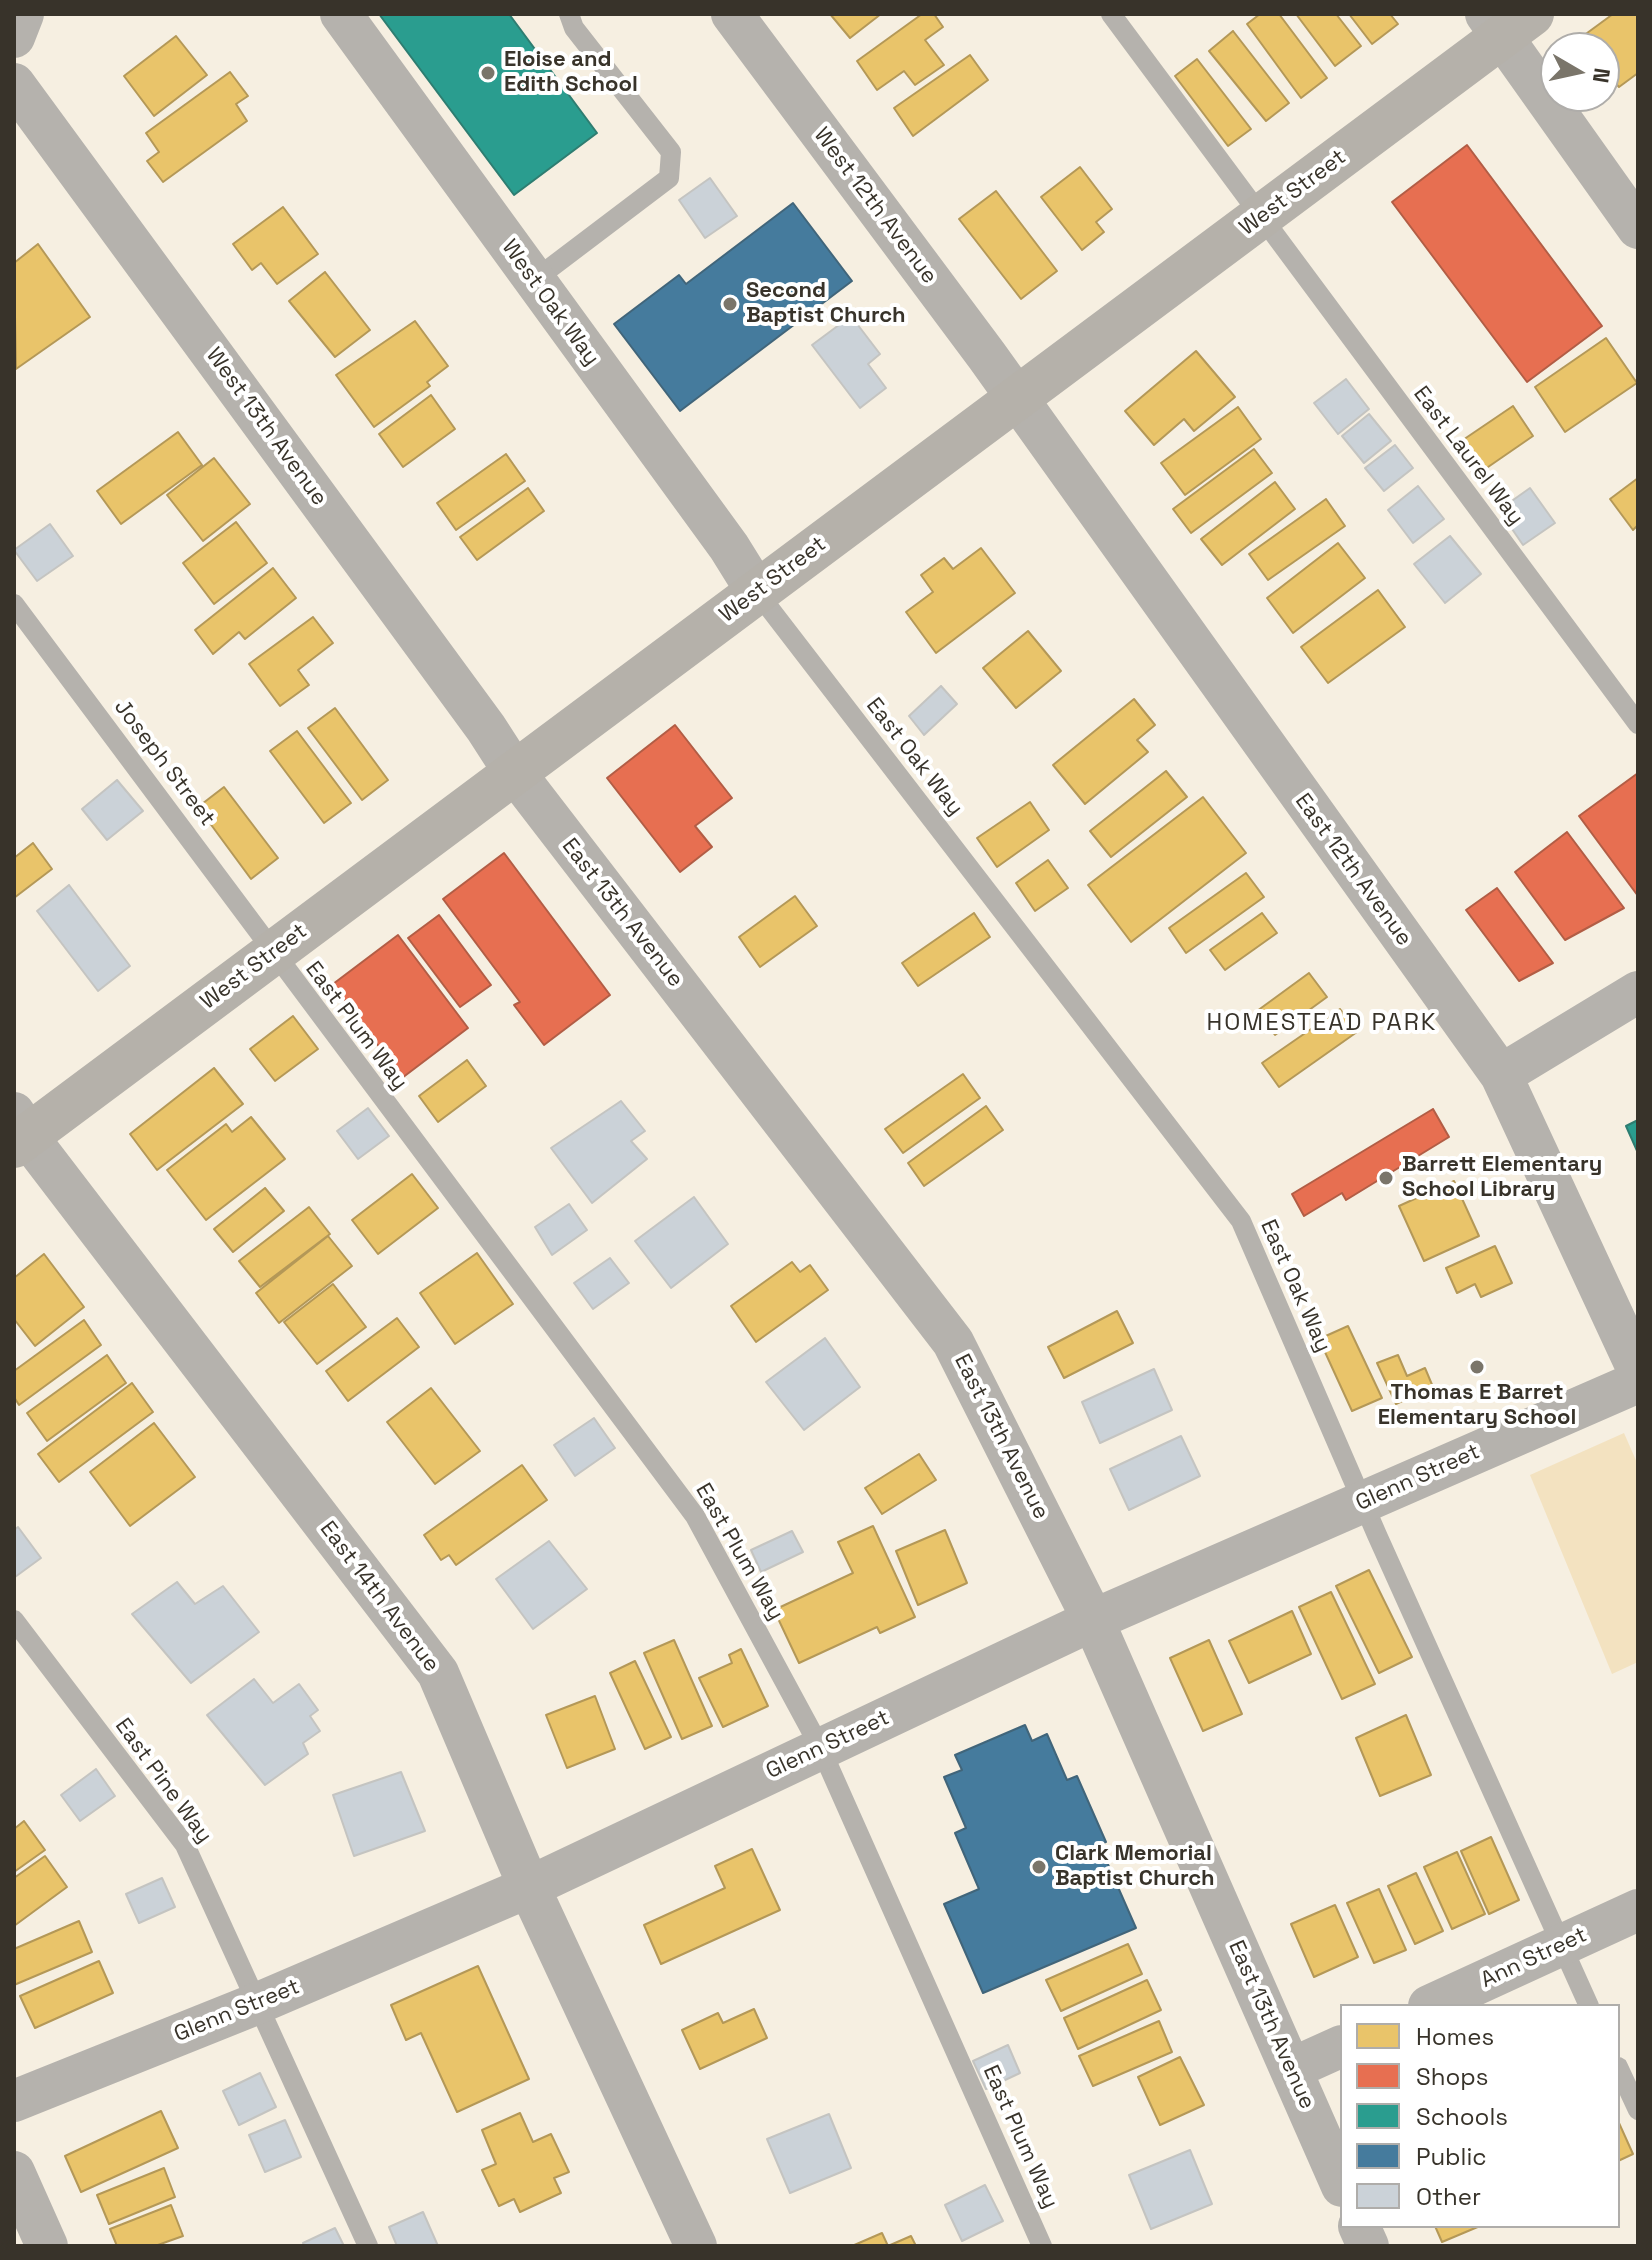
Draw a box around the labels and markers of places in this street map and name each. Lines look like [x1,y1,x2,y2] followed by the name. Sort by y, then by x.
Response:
[504,47,638,98] place label: Eloise and Edith School
[479,64,497,82] marker: Eloise and Edith School
[746,278,906,330] place label: Second Baptist Church
[721,295,739,313] marker: Second Baptist Church
[1402,1152,1602,1204] place label: Barrett Elementary School Library
[1377,1169,1395,1187] marker: Barrett Elementary School Library
[1468,1358,1486,1376] marker: Thomas E Barret Elementary School
[1378,1380,1576,1432] place label: Thomas E Barret Elementary School
[1055,1841,1215,1892] place label: Clark Memorial Baptist Church
[1030,1858,1048,1876] marker: Clark Memorial Baptist Church

